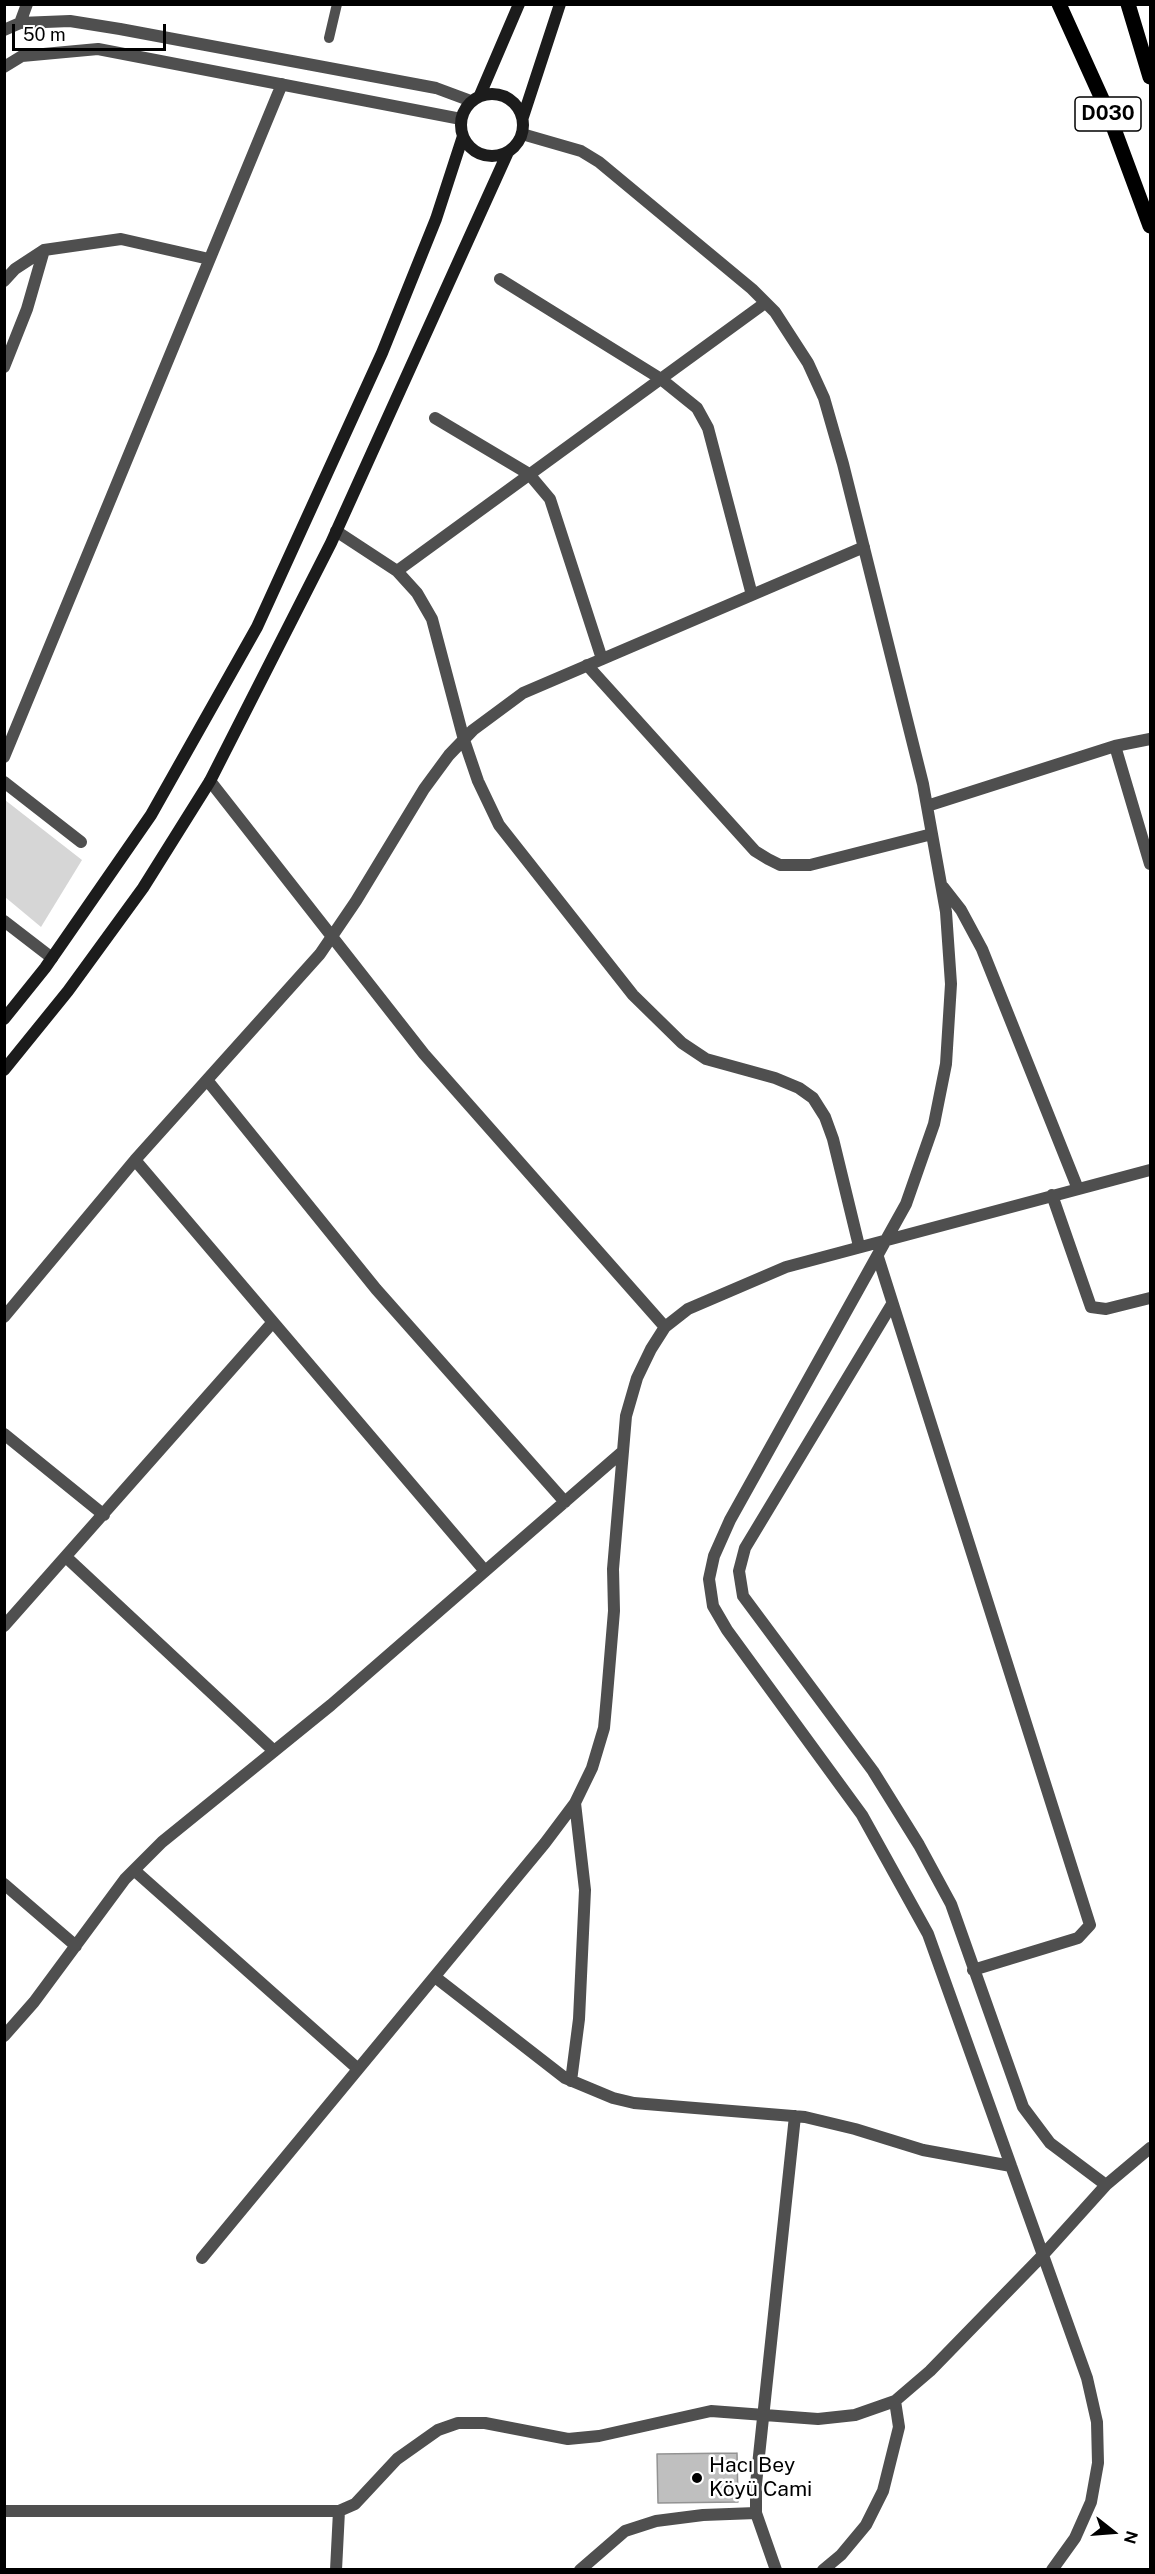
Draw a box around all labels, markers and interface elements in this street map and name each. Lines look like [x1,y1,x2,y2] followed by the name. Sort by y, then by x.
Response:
[15,12,170,50] scale bar
[23,24,66,45] text: 50 m
[1075,97,1141,131] road number: D030
[709,2453,812,2503] place label: Hacı Bey Köyü Cami
[690,2471,704,2485] marker: Hacı Bey Köyü Cami
[1083,2502,1143,2562] north arrow
[1120,2529,1142,2546] text: N

